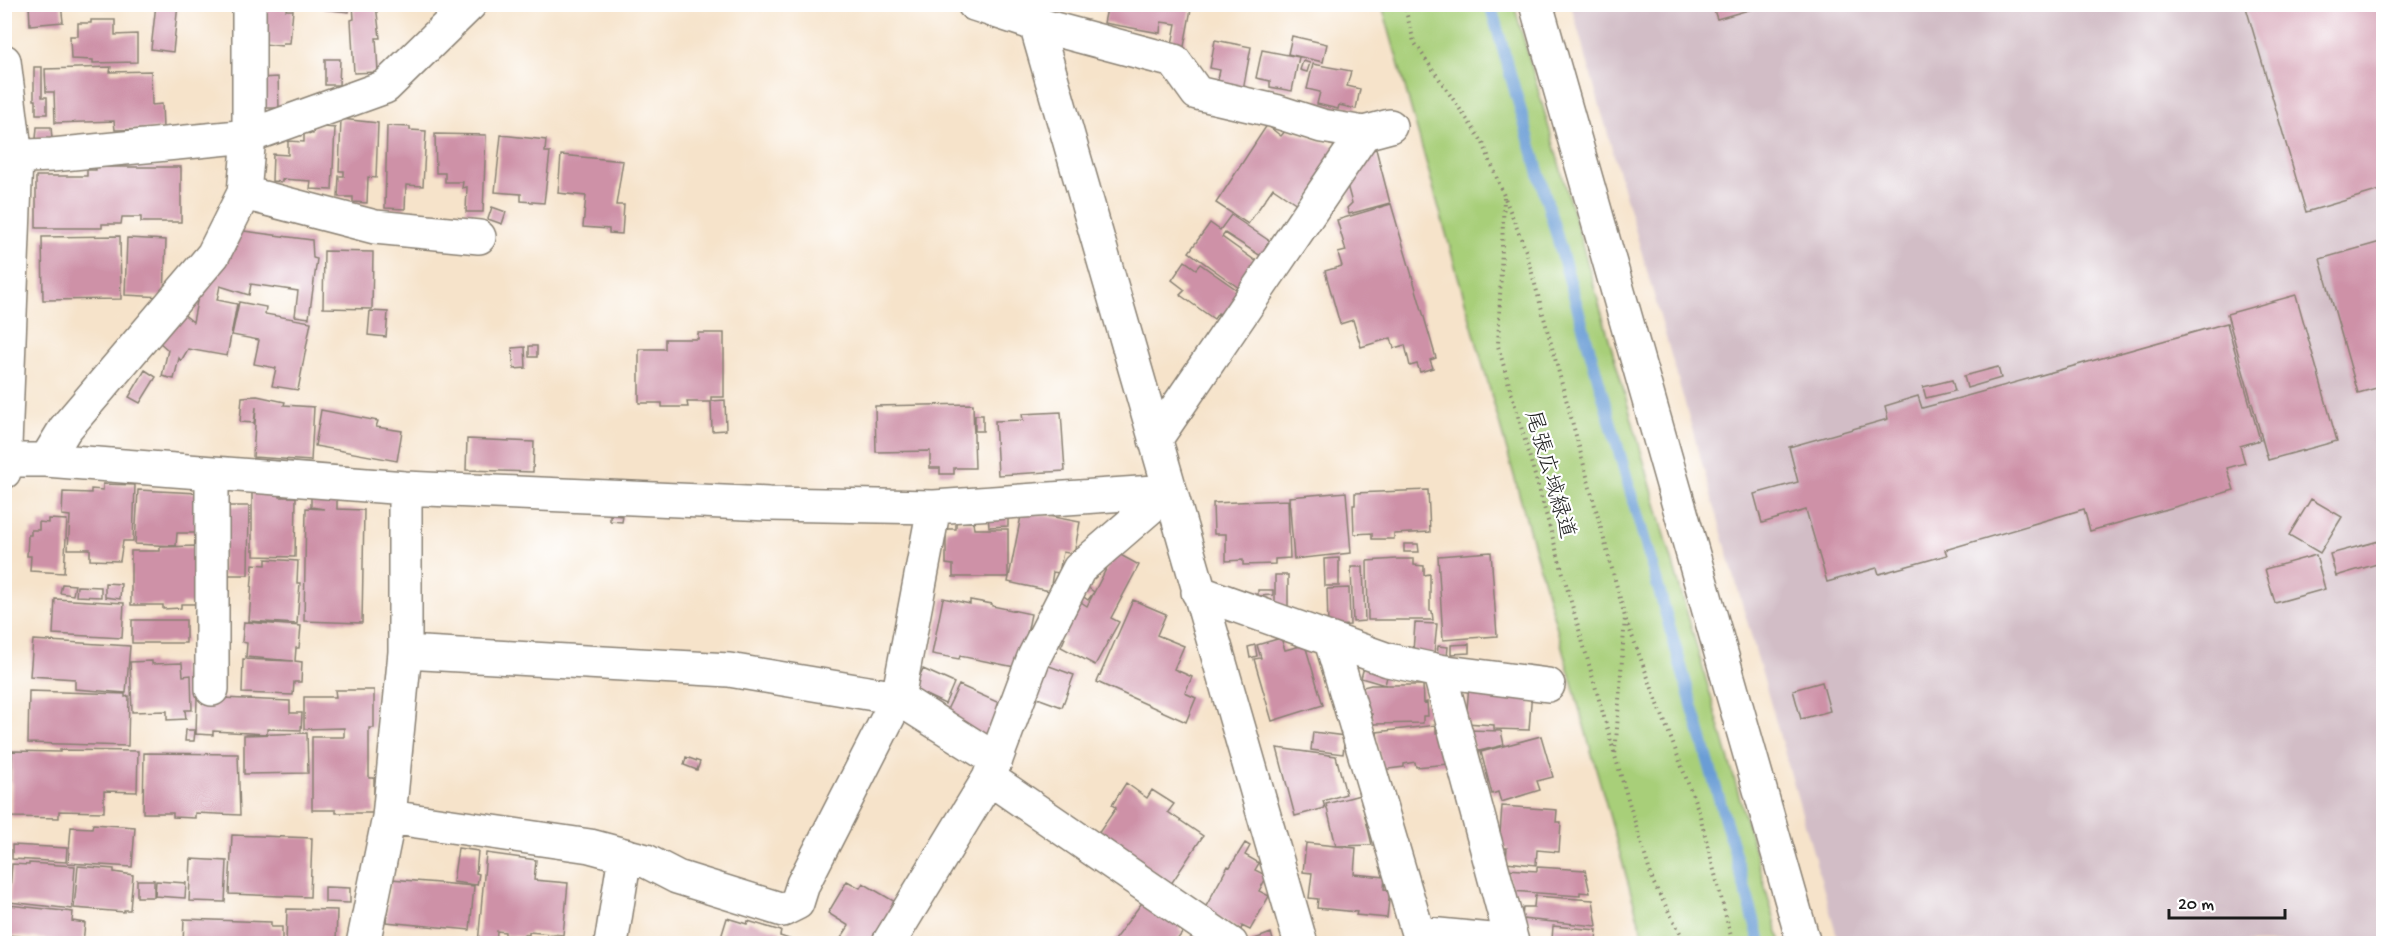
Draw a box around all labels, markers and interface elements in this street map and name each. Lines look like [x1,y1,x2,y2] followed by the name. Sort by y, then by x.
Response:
[1517,408,1580,542] street label: 尾張広域緑道
[2169,882,2284,920] scale bar
[2178,895,2214,916] text: 20 m

